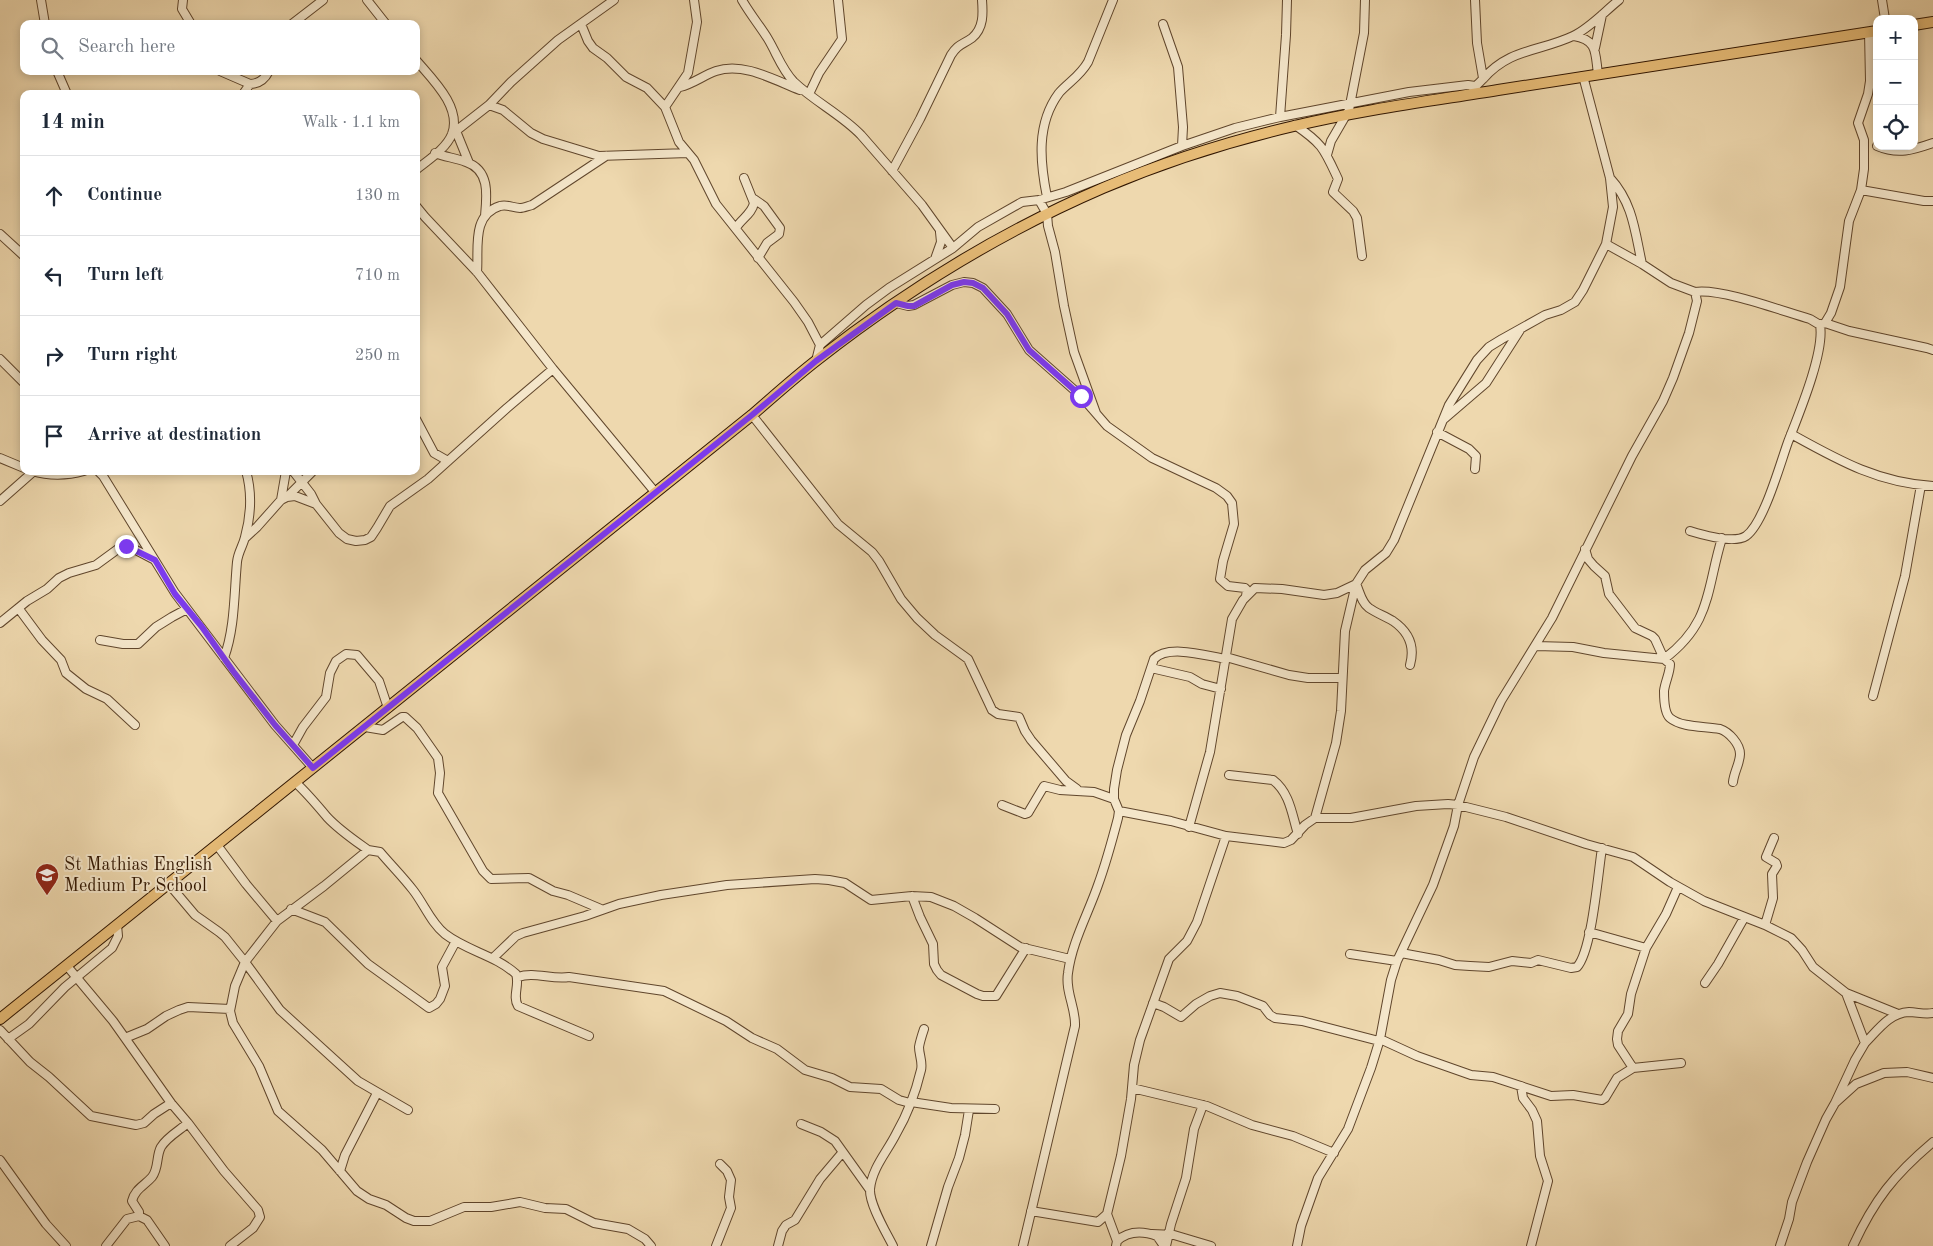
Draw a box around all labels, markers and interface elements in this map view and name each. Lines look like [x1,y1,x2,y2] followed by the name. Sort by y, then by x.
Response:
[1873,15,1918,150] map controls
[1873,15,1918,60] button: +
[20,20,420,75] search box
[38,34,66,62] icon: search
[78,38,175,57] text: Search here
[1873,60,1918,105] button: −
[1873,105,1918,150] button: locate
[40,112,105,133] text: 14 min
[302,115,400,131] text: Walk · 1.1 km
[40,182,68,210] icon: ahead
[87,186,162,205] text: Continue
[355,188,400,204] text: 130 m
[40,262,68,290] icon: left
[87,266,164,285] text: Turn left
[355,268,400,284] text: 710 m
[40,342,68,370] icon: right
[87,346,177,365] text: Turn right
[355,348,400,364] text: 250 m
[1070,385,1093,408] route start
[40,422,68,450] icon: arrive
[87,426,261,445] text: Arrive at destination
[115,535,138,558] route end
[64,856,213,895] place label: St Mathias English Medium Pr School
[34,862,60,896] school or university icon: St Mathias English Medium Pr School

